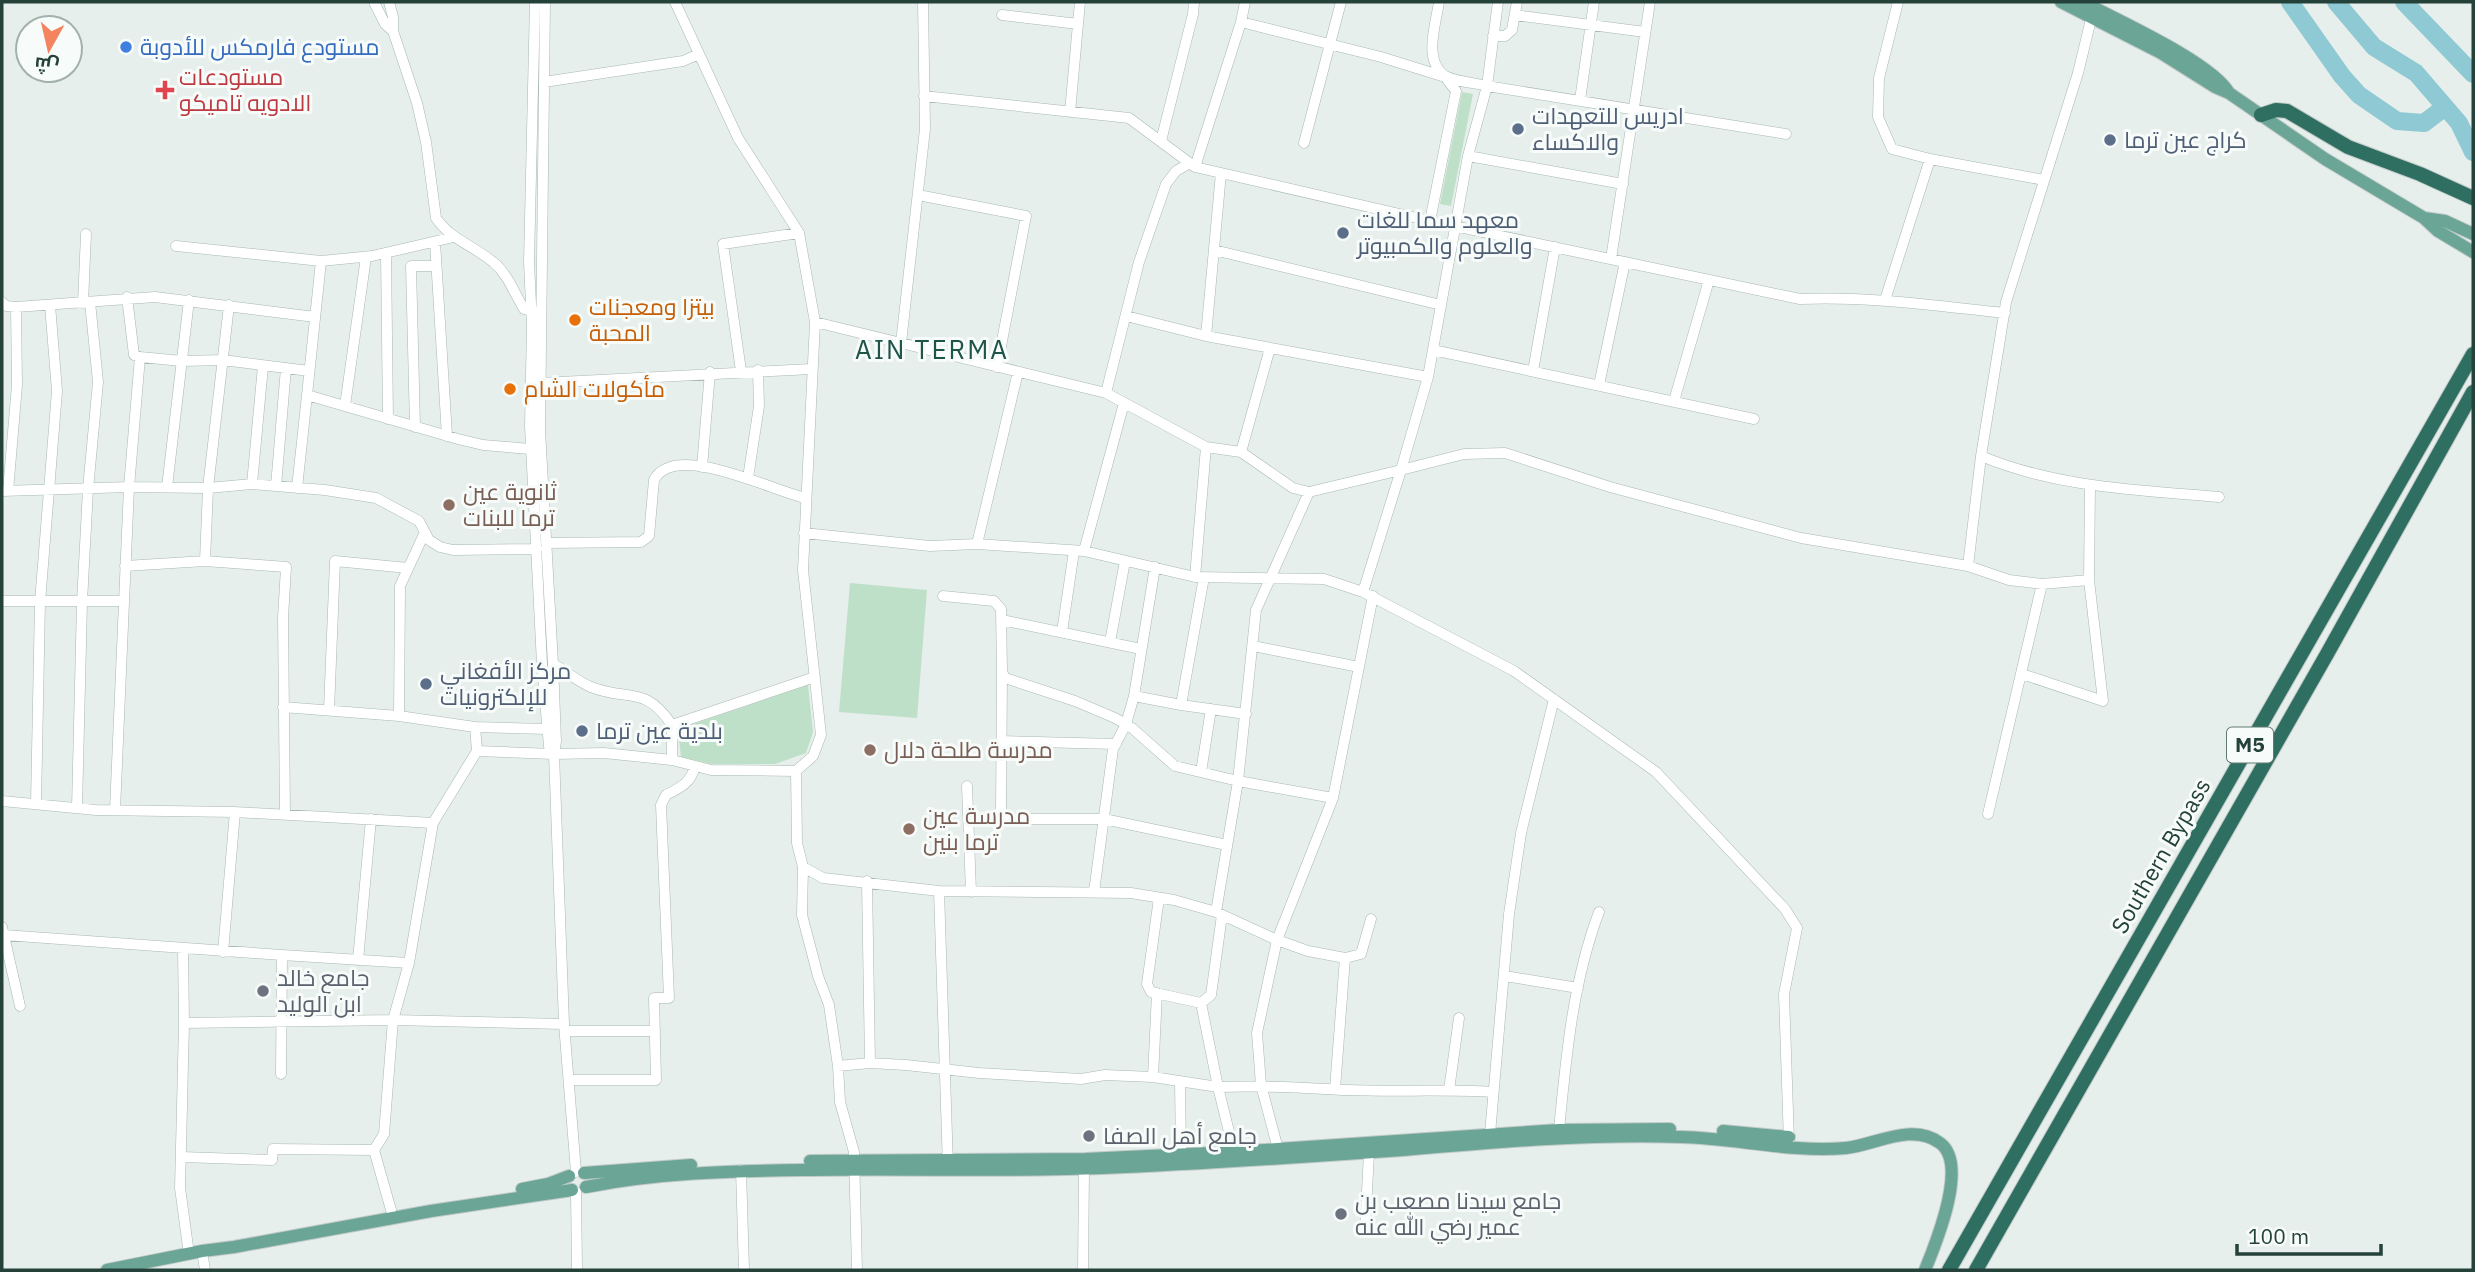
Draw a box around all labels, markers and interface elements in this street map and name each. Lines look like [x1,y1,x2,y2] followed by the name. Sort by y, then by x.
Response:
[14,14,84,84] north arrow
[140,31,379,63] place label: مستودع فارمكس للأدوبة
[118,39,134,55] marker: مستودع فارمكس للأدوبة
[33,52,60,79] text: ش
[179,61,311,117] place label: مستودعات الادويه تاميكو
[157,82,173,98] marker: مستودعات الادويه تاميكو
[1532,100,1684,156] place label: ادريس للتعهدات والاكساء
[1510,121,1526,137] marker: ادريس للتعهدات والاكساء
[2124,124,2247,156] place label: كراج عين ترما
[2102,132,2118,148] marker: كراج عين ترما
[1355,204,1532,262] place label: معهد سما للغات والعلوم والكمبيوتر
[1335,225,1351,241] marker: معهد سما للغات والعلوم والكمبيوتر
[589,291,715,347] place label: بيتزا ومعجنات المحبة
[567,312,583,328] marker: بيتزا ومعجنات المحبة
[855,332,1009,366] district label: AIN TERMA
[524,373,665,405] place label: مأكولات الشام
[502,381,518,397] marker: مأكولات الشام
[463,476,557,532] place label: ثانوية عين ترما للبنات
[441,497,457,513] marker: ثانوية عين ترما للبنات
[440,655,571,712] place label: مركز الأفغاني للإلكترونيات
[418,676,434,692] marker: مركز الأفغاني للإلكترونيات
[596,715,723,745] place label: بلدية عين ترما
[574,723,590,739] marker: بلدية عين ترما
[2227,728,2273,762] road number: M5
[884,734,1053,764] place label: مدرسة طلحة دلال
[862,742,878,758] marker: مدرسة طلحة دلال
[2104,773,2217,938] street label: Southern Bypass
[923,800,1030,856] place label: مدرسة عين ترما بنين
[901,821,917,837] marker: مدرسة عين ترما بنين
[277,962,369,1018] place label: جامع خالد ابن الوليد
[255,983,271,999] marker: جامع خالد ابن الوليد
[1103,1120,1257,1152] place label: جامع أهل الصفا
[1081,1128,1097,1144] marker: جامع أهل الصفا
[1355,1185,1561,1244] place label: جامع سيدنا مصعب بن عمير رضي الله عنه
[1333,1206,1349,1222] marker: جامع سيدنا مصعب بن عمير رضي الله عنه
[2237,1212,2380,1256] scale bar
[2248,1222,2309,1250] text: 100 m

